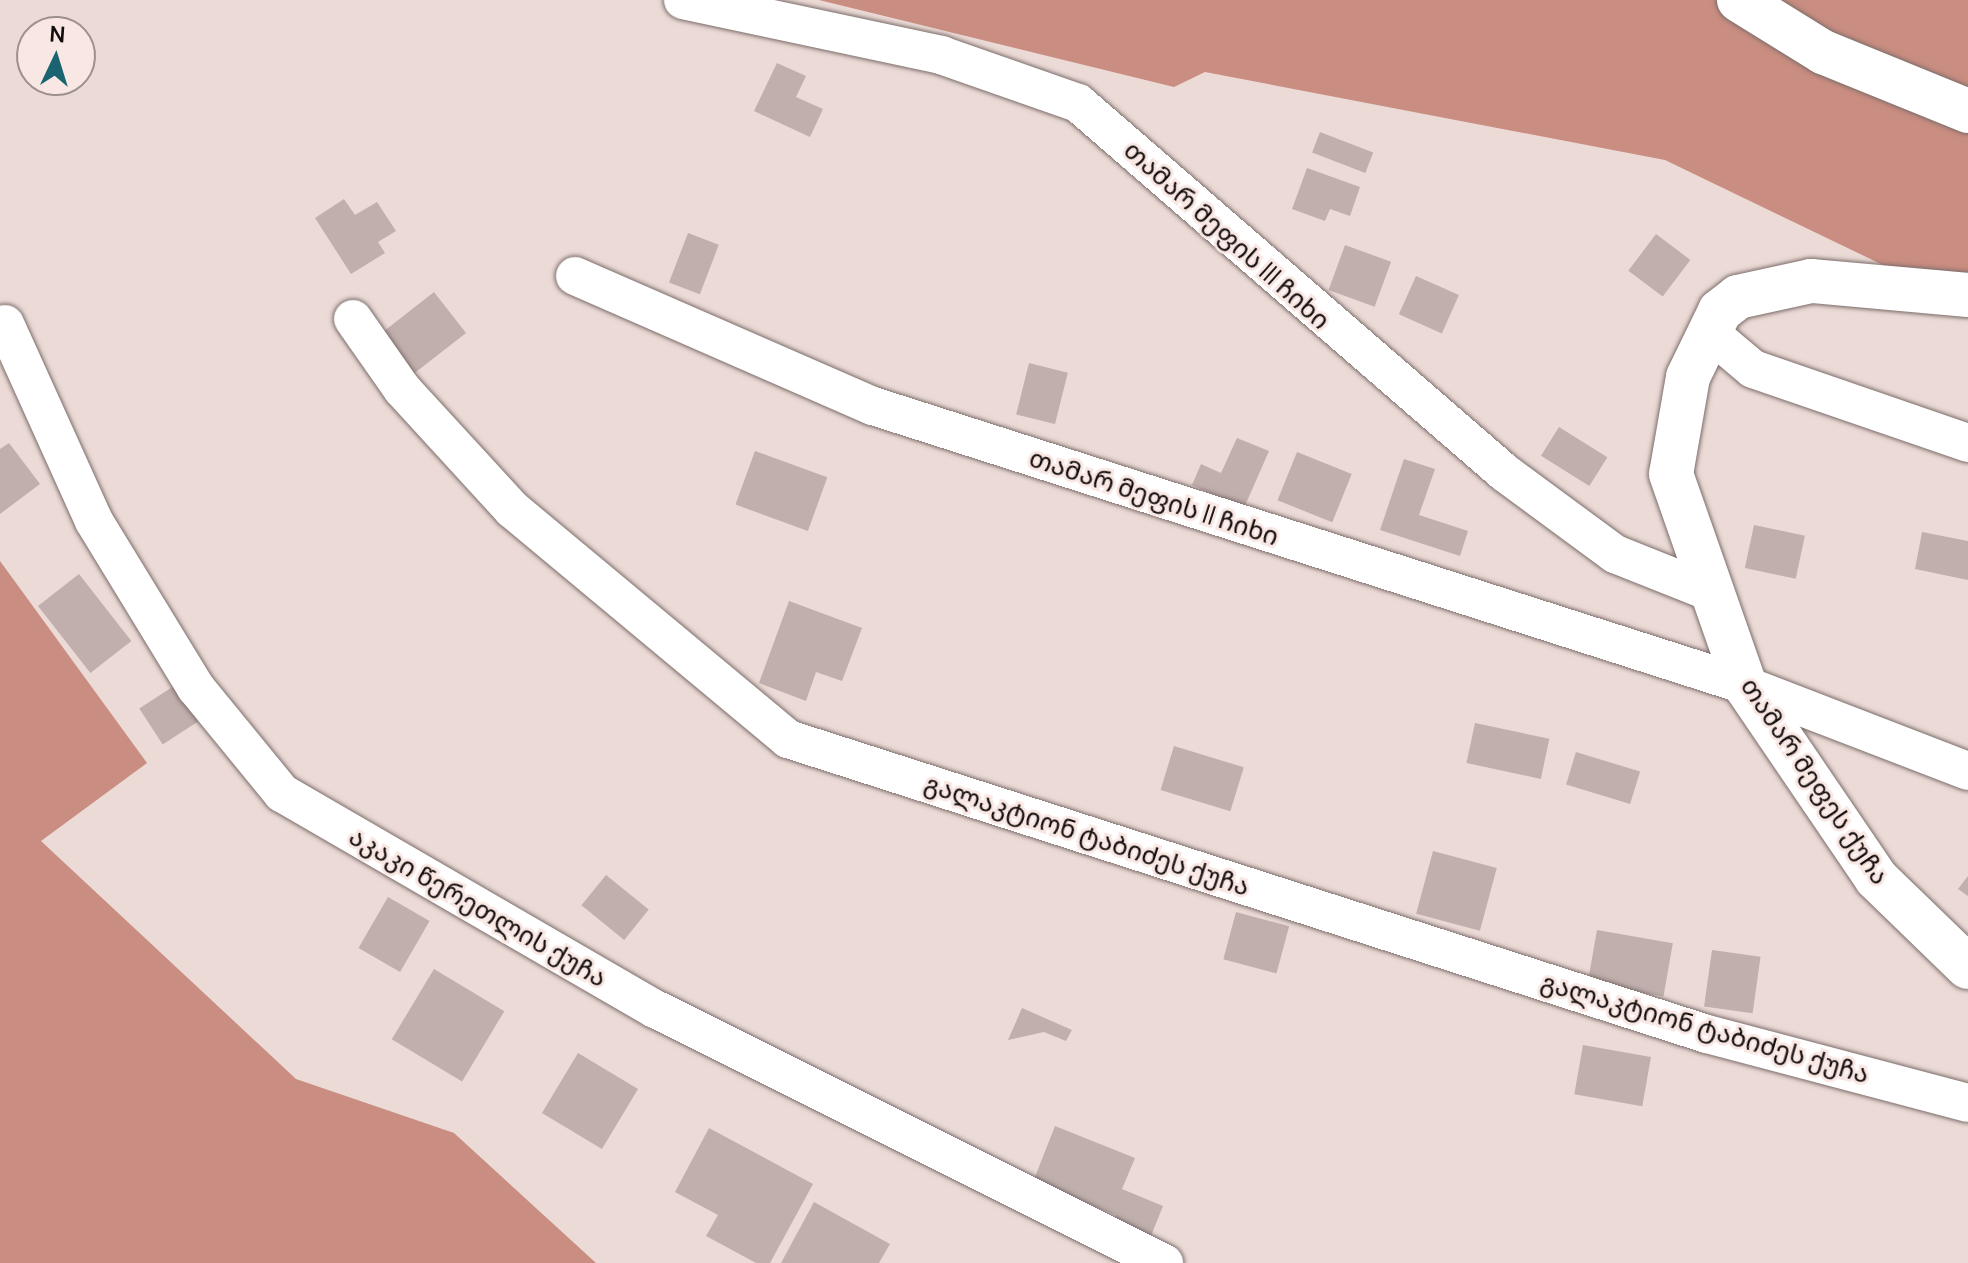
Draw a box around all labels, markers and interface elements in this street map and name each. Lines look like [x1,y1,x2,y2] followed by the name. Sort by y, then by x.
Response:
[16,16,96,96] north arrow
[49,19,66,50] text: N
[1118,134,1336,336] street label: თამარ მეფის III ჩიხი
[1025,442,1283,552] street label: თამარ მეფის II ჩიხი
[1734,672,1896,890] street label: თამარ მეფეს ქუჩა
[920,768,1254,902] street label: გალაკტიონ ტაბიძეს ქუჩა
[344,820,612,994] street label: აკაკი წერეთლის ქუჩა
[1537,966,1873,1090] street label: გალაკტიონ ტაბიძეს ქუჩა

